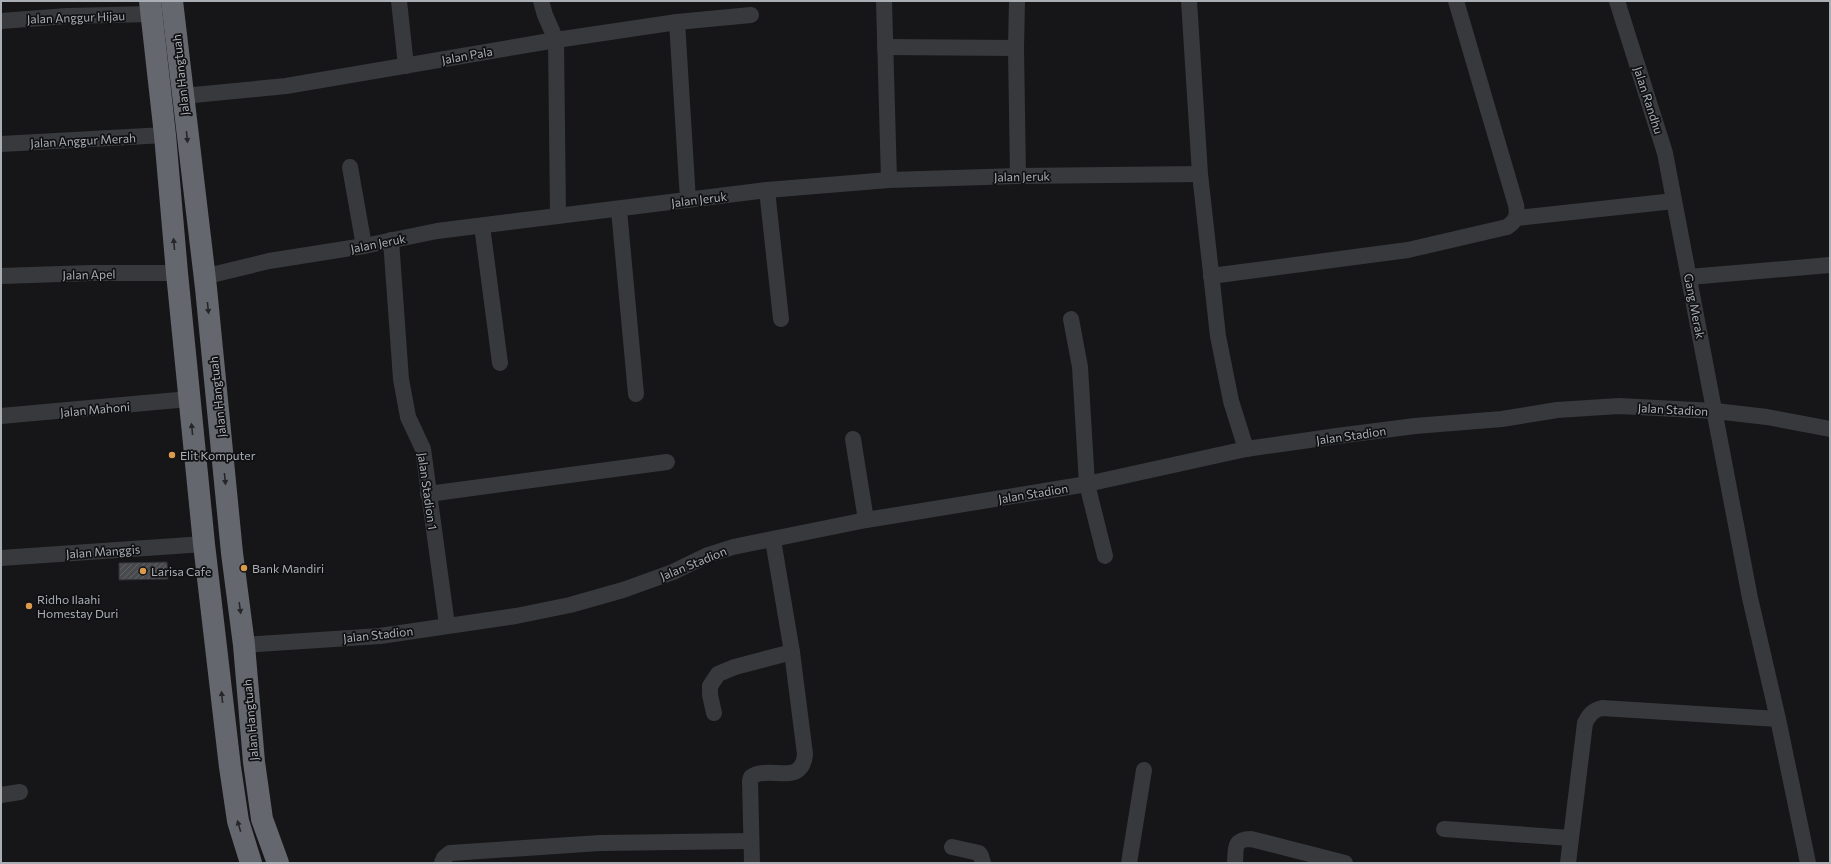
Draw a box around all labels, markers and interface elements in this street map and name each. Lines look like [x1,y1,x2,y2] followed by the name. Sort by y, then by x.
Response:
[27,8,125,27] street label: Jalan Anggur Hijau
[169,34,192,116] street label: Jalan Hangtuah
[440,44,494,67] street label: Jalan Pala
[1631,65,1666,136] street label: Jalan Randhu
[30,130,136,151] street label: Jalan Anggur Merah
[184,131,190,143] one-way arrow
[994,169,1051,184] street label: Jalan Jeruk
[670,189,728,210] street label: Jalan Jeruk
[349,231,408,256] street label: Jalan Jeruk
[171,237,177,250] one-way arrow
[62,267,116,282] street label: Jalan Apel
[1682,272,1708,340] street label: Gang Merak
[204,302,211,314] one-way arrow
[206,356,229,438] street label: Jalan Hangtuah
[60,399,131,420] street label: Jalan Mahoni
[1637,400,1709,419] street label: Jalan Stadion
[189,423,196,435] one-way arrow
[1315,423,1387,448] street label: Jalan Stadion
[180,448,256,462] place label: Elit Komputer
[167,450,177,460] marker: Elit Komputer
[415,451,440,531] street label: Jalan Stadion 1
[222,473,228,485] one-way arrow
[997,481,1069,506] street label: Jalan Stadion
[65,541,141,562] street label: Jalan Manggis
[658,543,729,584] street label: Jalan Stadion
[252,561,324,575] place label: Bank Mandiri
[239,563,249,573] marker: Bank Mandiri
[151,564,211,578] place label: Larisa Cafe
[138,566,148,576] marker: Larisa Cafe
[37,592,118,620] place label: Ridho Ilaahi Homestay Duri
[24,601,34,611] marker: Ridho Ilaahi Homestay Duri
[237,602,243,614] one-way arrow
[342,623,414,646] street label: Jalan Stadion
[239,679,262,761] street label: Jalan Hangtuah
[219,691,225,703] one-way arrow
[236,819,242,831] one-way arrow

